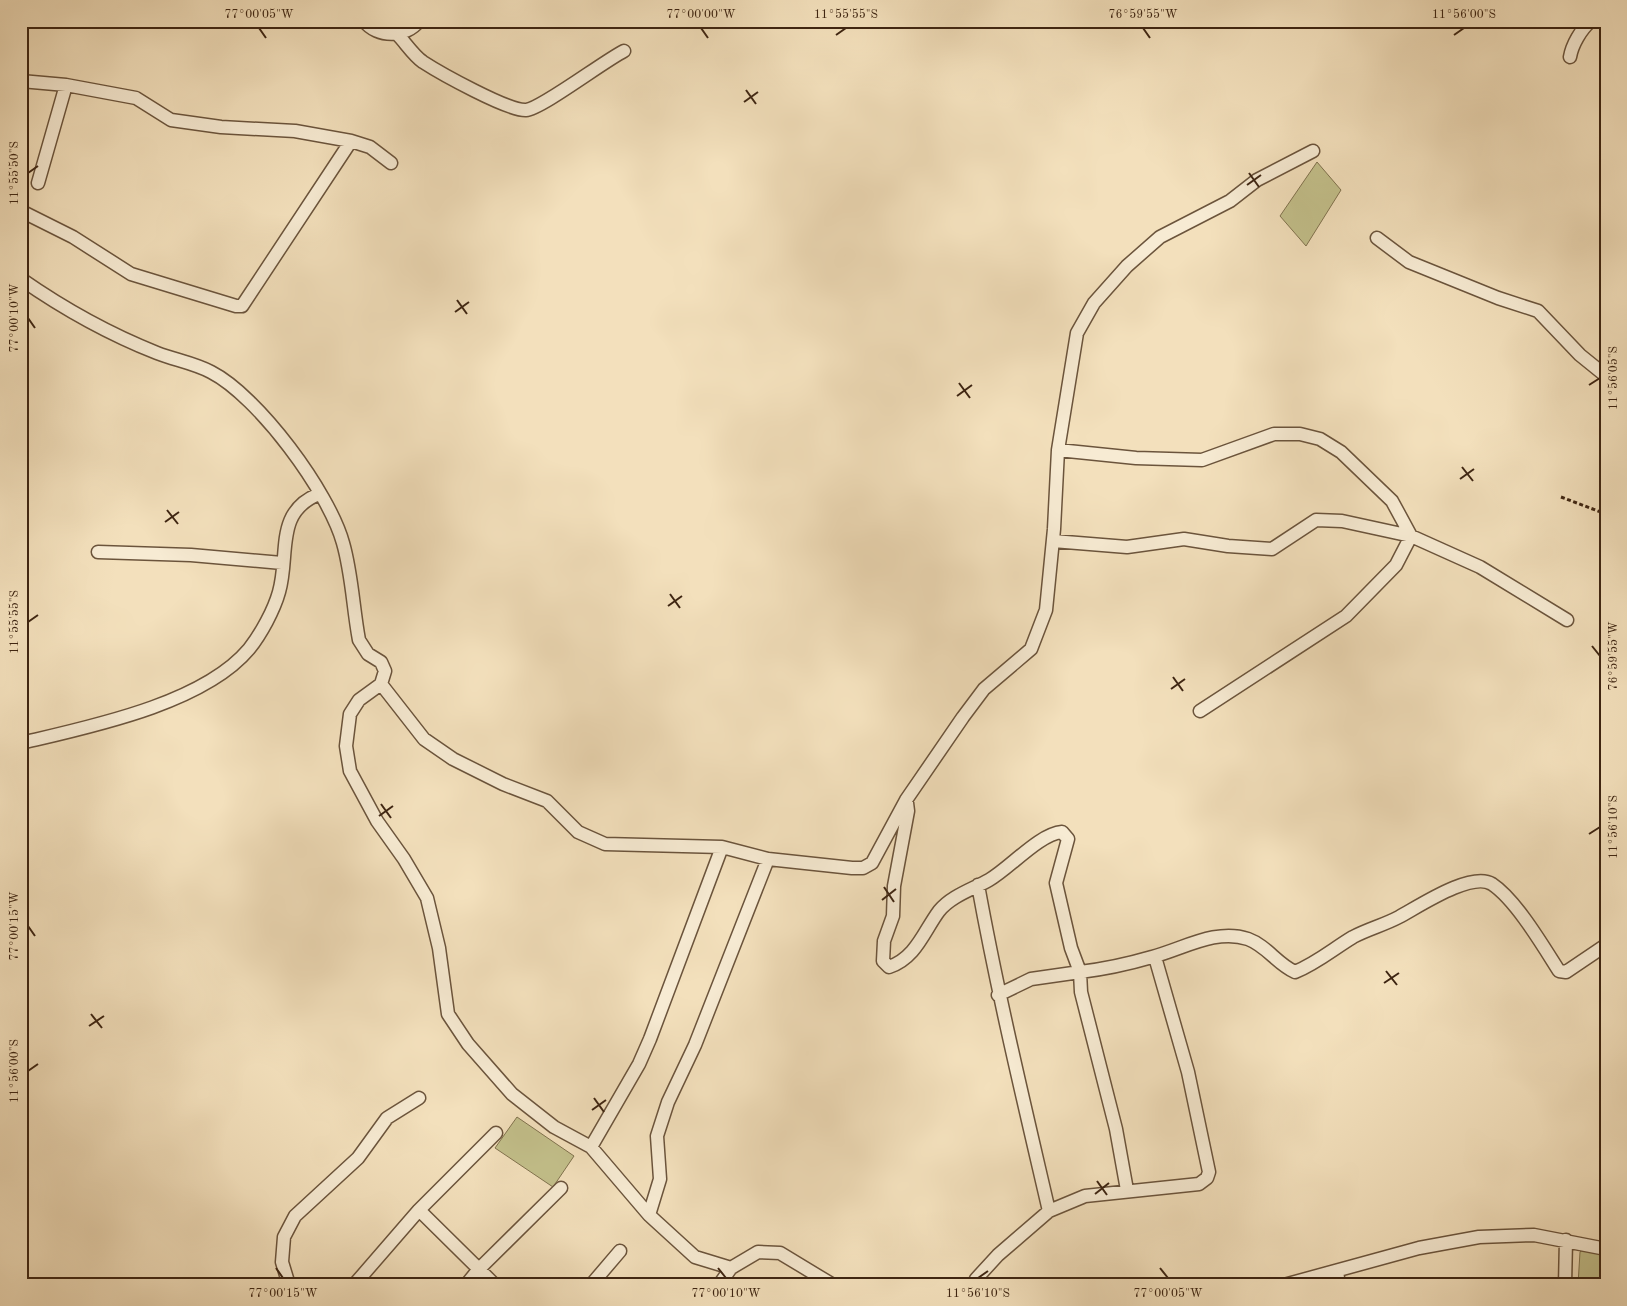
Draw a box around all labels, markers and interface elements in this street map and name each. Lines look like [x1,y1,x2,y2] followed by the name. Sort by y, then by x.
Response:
[224,8,294,21] text: 77°00'05"W
[814,8,878,21] text: 11°55'55"S
[1108,8,1178,21] text: 76°59'55"W
[1432,8,1496,21] text: 11°56'00"S
[666,9,736,21] text: 77°00'00"W
[8,141,21,205] text: 11°55'50"S
[9,283,21,353] text: 77°00'10"W
[1607,346,1620,410] text: 11°56'05"S
[8,590,21,654] text: 11°55'55"S
[1607,621,1620,691] text: 76°59'55"W
[1607,795,1620,859] text: 11°56'10"S
[8,891,21,961] text: 77°00'15"W
[8,1039,21,1103] text: 11°56'00"S
[248,1287,318,1300] text: 77°00'15"W
[946,1287,1010,1300] text: 11°56'10"S
[1133,1287,1203,1300] text: 77°00'05"W
[691,1288,761,1300] text: 77°00'10"W

